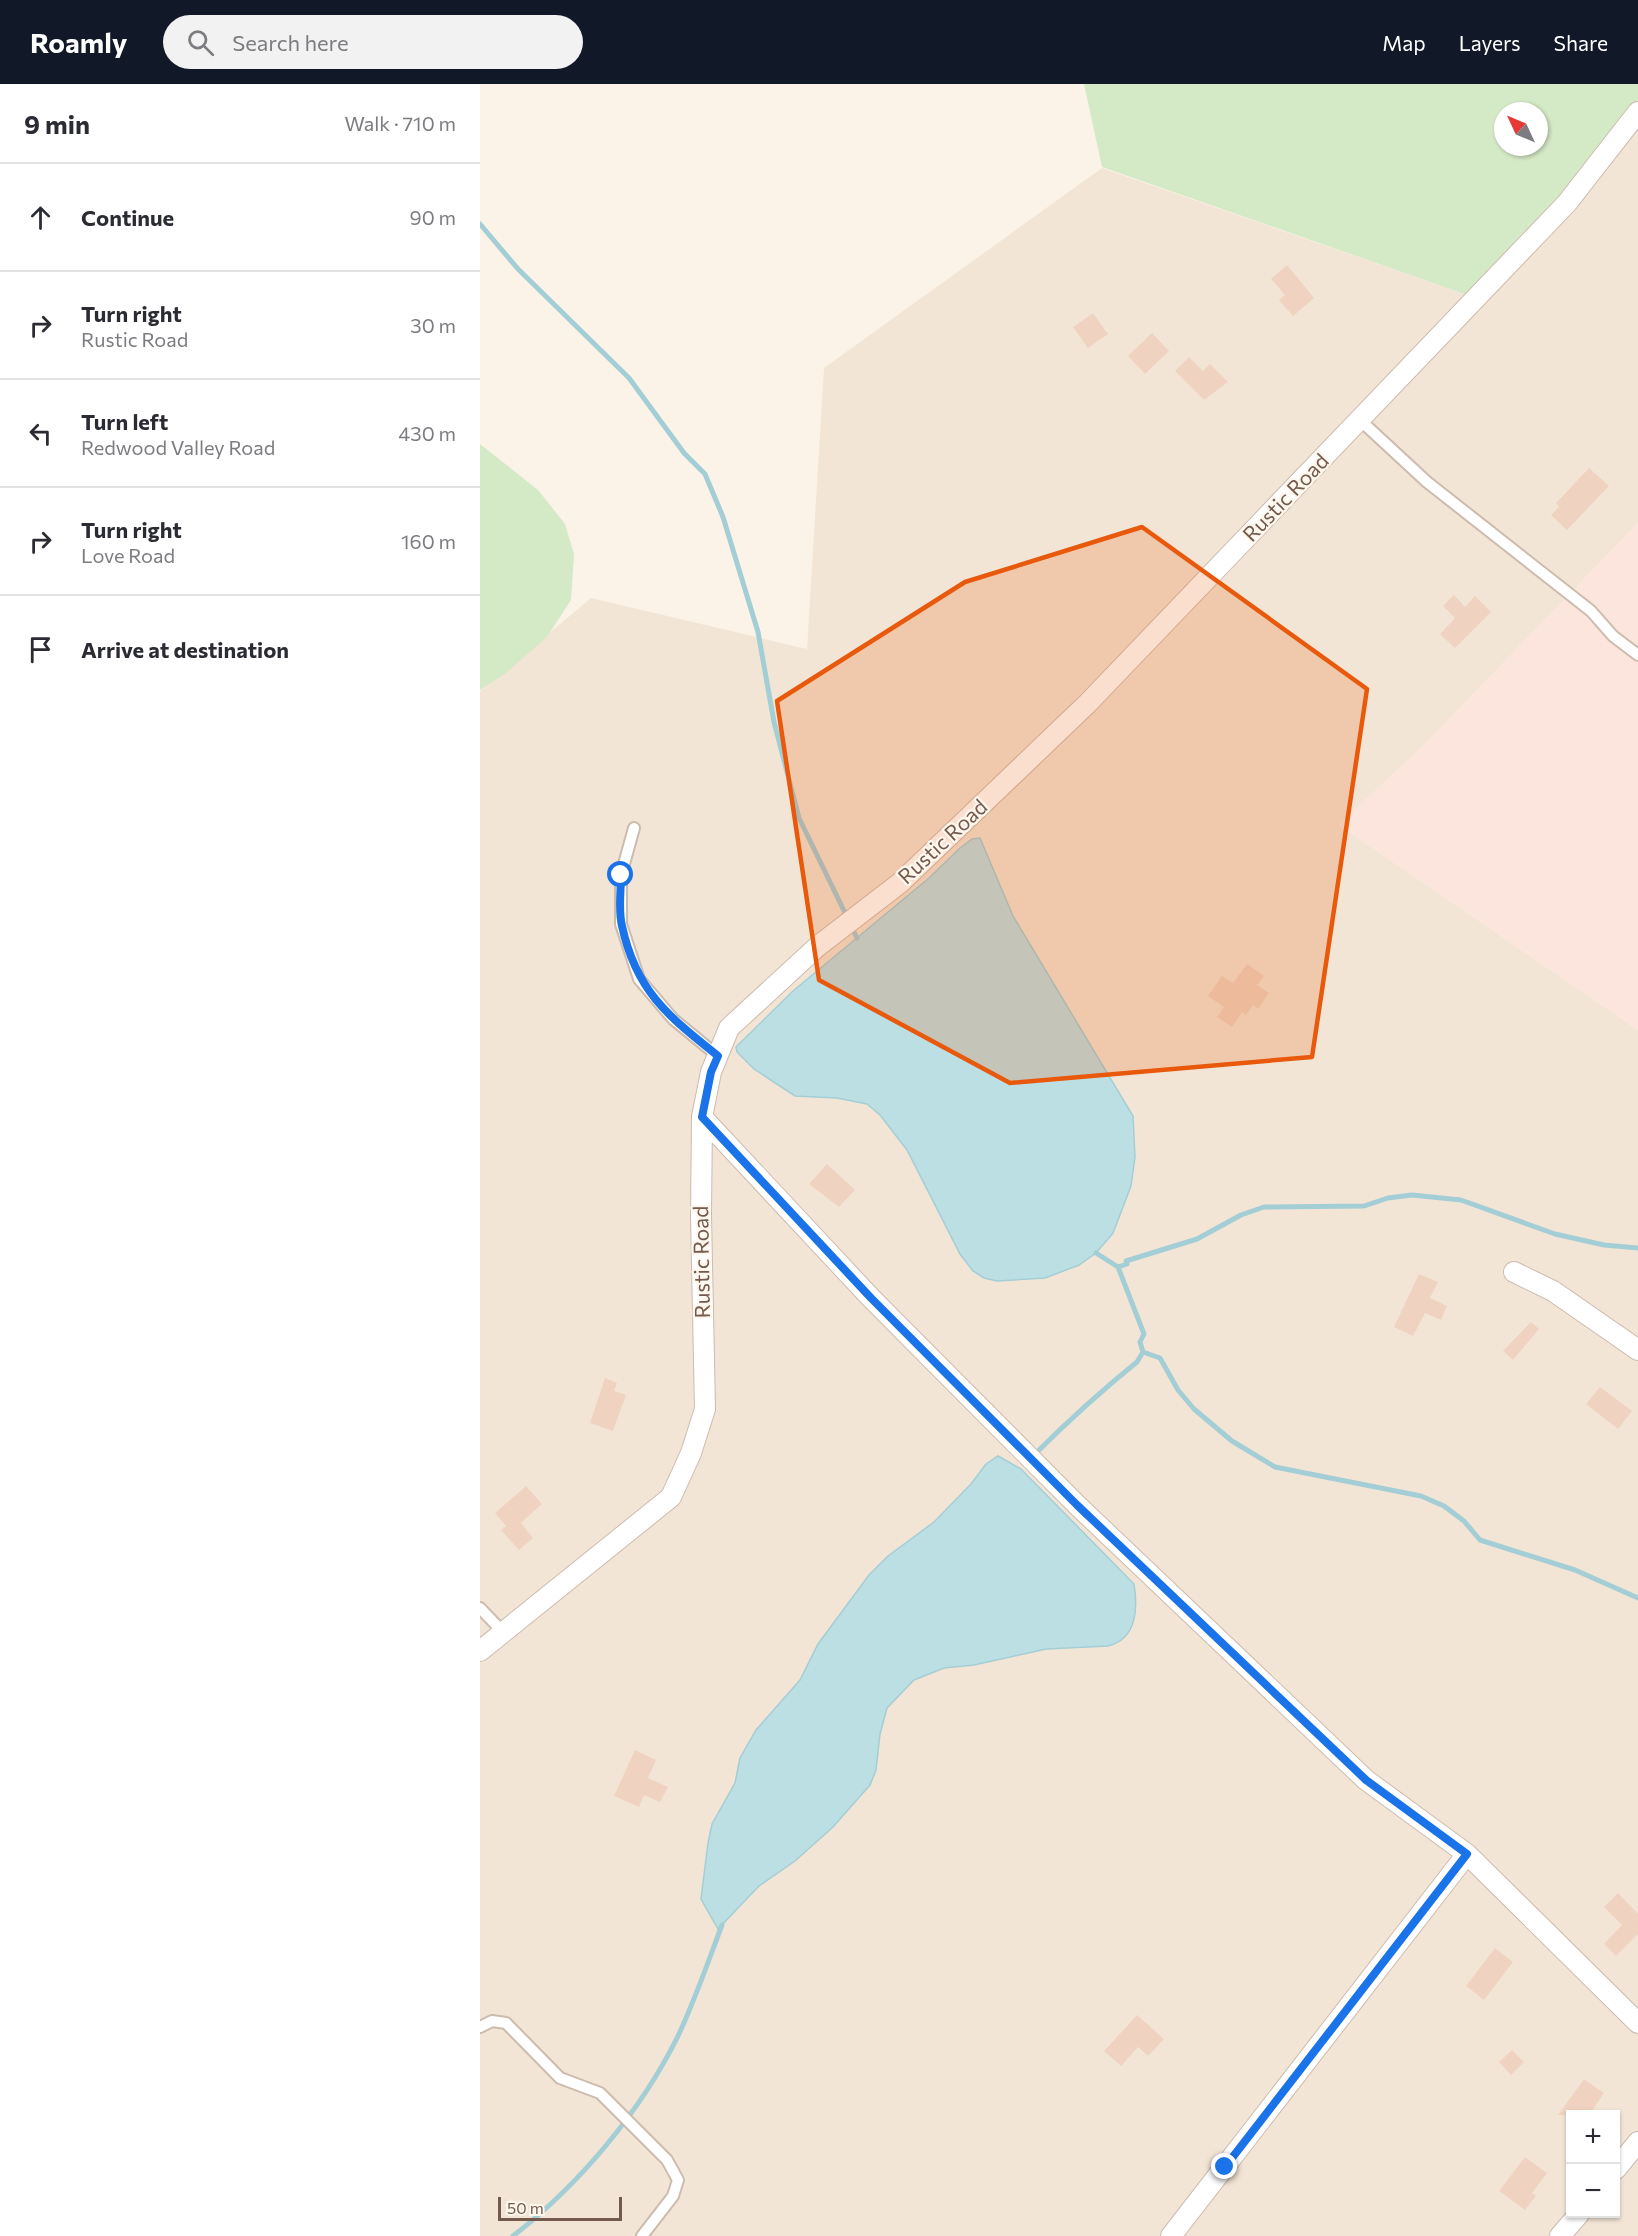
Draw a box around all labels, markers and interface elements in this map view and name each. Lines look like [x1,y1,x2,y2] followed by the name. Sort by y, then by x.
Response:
[163,15,583,69] search box
[30,25,127,59] text: Roamly
[184,26,217,59] icon: search
[232,29,349,56] text: Search here
[1382,30,1426,55] text: Map
[1459,30,1521,55] text: Layers
[1554,30,1608,55] text: Share
[1494,102,1548,156] north arrow
[24,108,90,139] text: 9 min
[344,111,456,135] text: Walk · 710 m
[24,201,57,234] icon: ahead
[81,204,174,231] text: Continue
[410,205,456,229] text: 90 m
[81,300,182,327] text: Turn right
[24,309,57,342] icon: right
[410,313,456,337] text: 30 m
[81,327,188,351] text: Rustic Road
[81,408,168,435] text: Turn left
[24,417,57,450] icon: left
[398,421,456,445] text: 430 m
[81,435,275,459] text: Redwood Valley Road
[1237,448,1333,546] street label: Rustic Road
[81,516,182,543] text: Turn right
[24,525,57,558] icon: right
[401,529,456,553] text: 160 m
[81,543,175,567] text: Love Road
[24,633,57,666] icon: arrive
[81,636,289,663] text: Arrive at destination
[892,793,992,888] street label: Rustic Road
[607,861,633,887] route start
[687,1205,714,1319] street label: Rustic Road
[1566,2110,1620,2218] map controls
[1566,2110,1620,2164] button: +
[1211,2153,1237,2179] route end
[1566,2164,1620,2218] button: −
[498,2194,622,2222] scale bar
[507,2198,544,2217] text: 50 m

